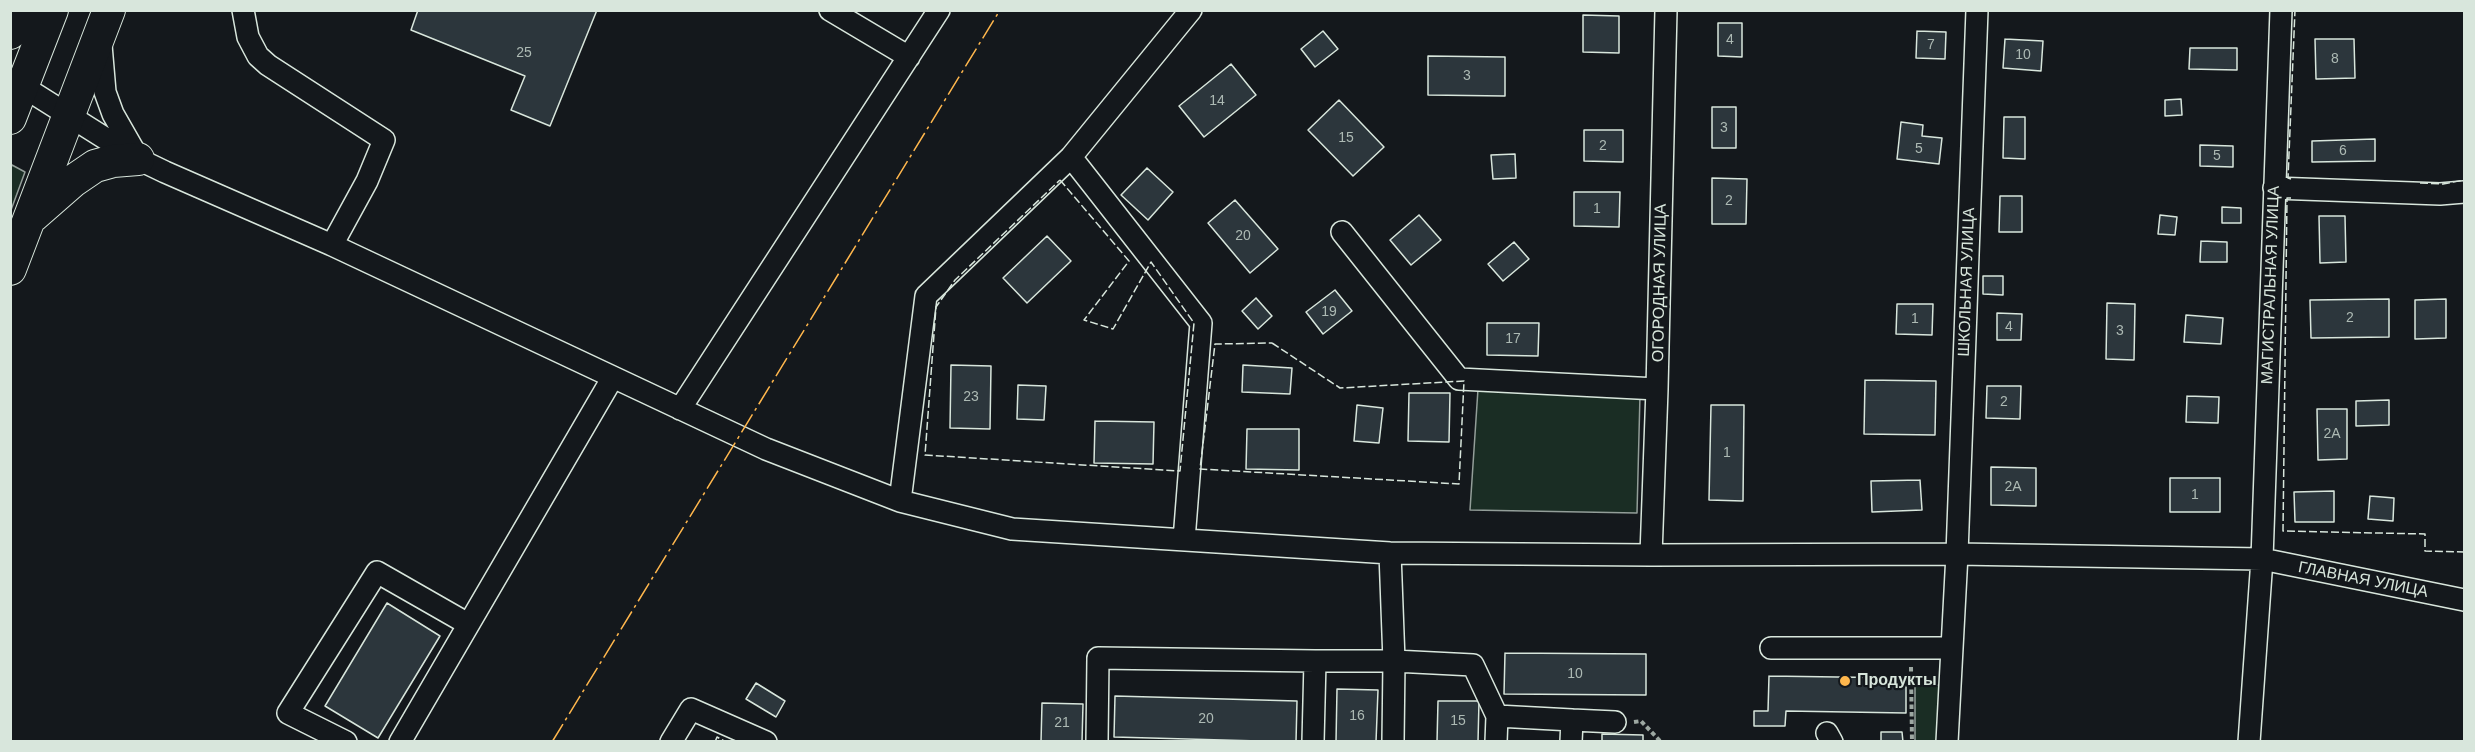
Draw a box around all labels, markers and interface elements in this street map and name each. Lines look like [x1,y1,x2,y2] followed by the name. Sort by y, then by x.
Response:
[1726,32,1734,48] house number: 4
[1927,37,1935,53] house number: 7
[516,45,532,61] house number: 25
[2015,47,2031,63] house number: 10
[2331,51,2339,67] house number: 8
[1463,68,1471,84] house number: 3
[1209,93,1225,109] house number: 14
[1720,120,1728,136] house number: 3
[1338,130,1354,146] house number: 15
[1599,138,1607,154] house number: 2
[1915,141,1923,157] house number: 5
[2339,143,2347,159] house number: 6
[2213,148,2221,164] house number: 5
[2258,185,2284,385] street label: МАГИСТРАЛЬНАЯ УЛИЦА
[1725,193,1733,209] house number: 2
[1593,201,1601,217] house number: 1
[1649,204,1671,362] street label: ОГОРОДНАЯ УЛИЦА
[1955,207,1979,357] street label: ШКОЛЬНАЯ УЛИЦА
[1235,228,1251,244] house number: 20
[1321,304,1337,320] house number: 19
[2346,310,2354,326] house number: 2
[1911,311,1919,327] house number: 1
[2005,319,2013,335] house number: 4
[2116,323,2124,339] house number: 3
[1505,331,1521,347] house number: 17
[963,389,979,405] house number: 23
[2000,394,2008,410] house number: 2
[2323,426,2341,442] house number: 2А
[1723,445,1731,461] house number: 1
[2004,479,2022,495] house number: 2А
[2191,487,2199,503] house number: 1
[2296,558,2430,602] street label: ГЛАВНАЯ УЛИЦА
[1567,666,1583,682] house number: 10
[1857,671,1937,691] place label: Продукты
[1838,674,1852,688] marker: Продукты
[1349,708,1365,724] house number: 16
[1198,711,1214,727] house number: 20
[1450,713,1466,729] house number: 15
[1054,715,1070,731] house number: 21

